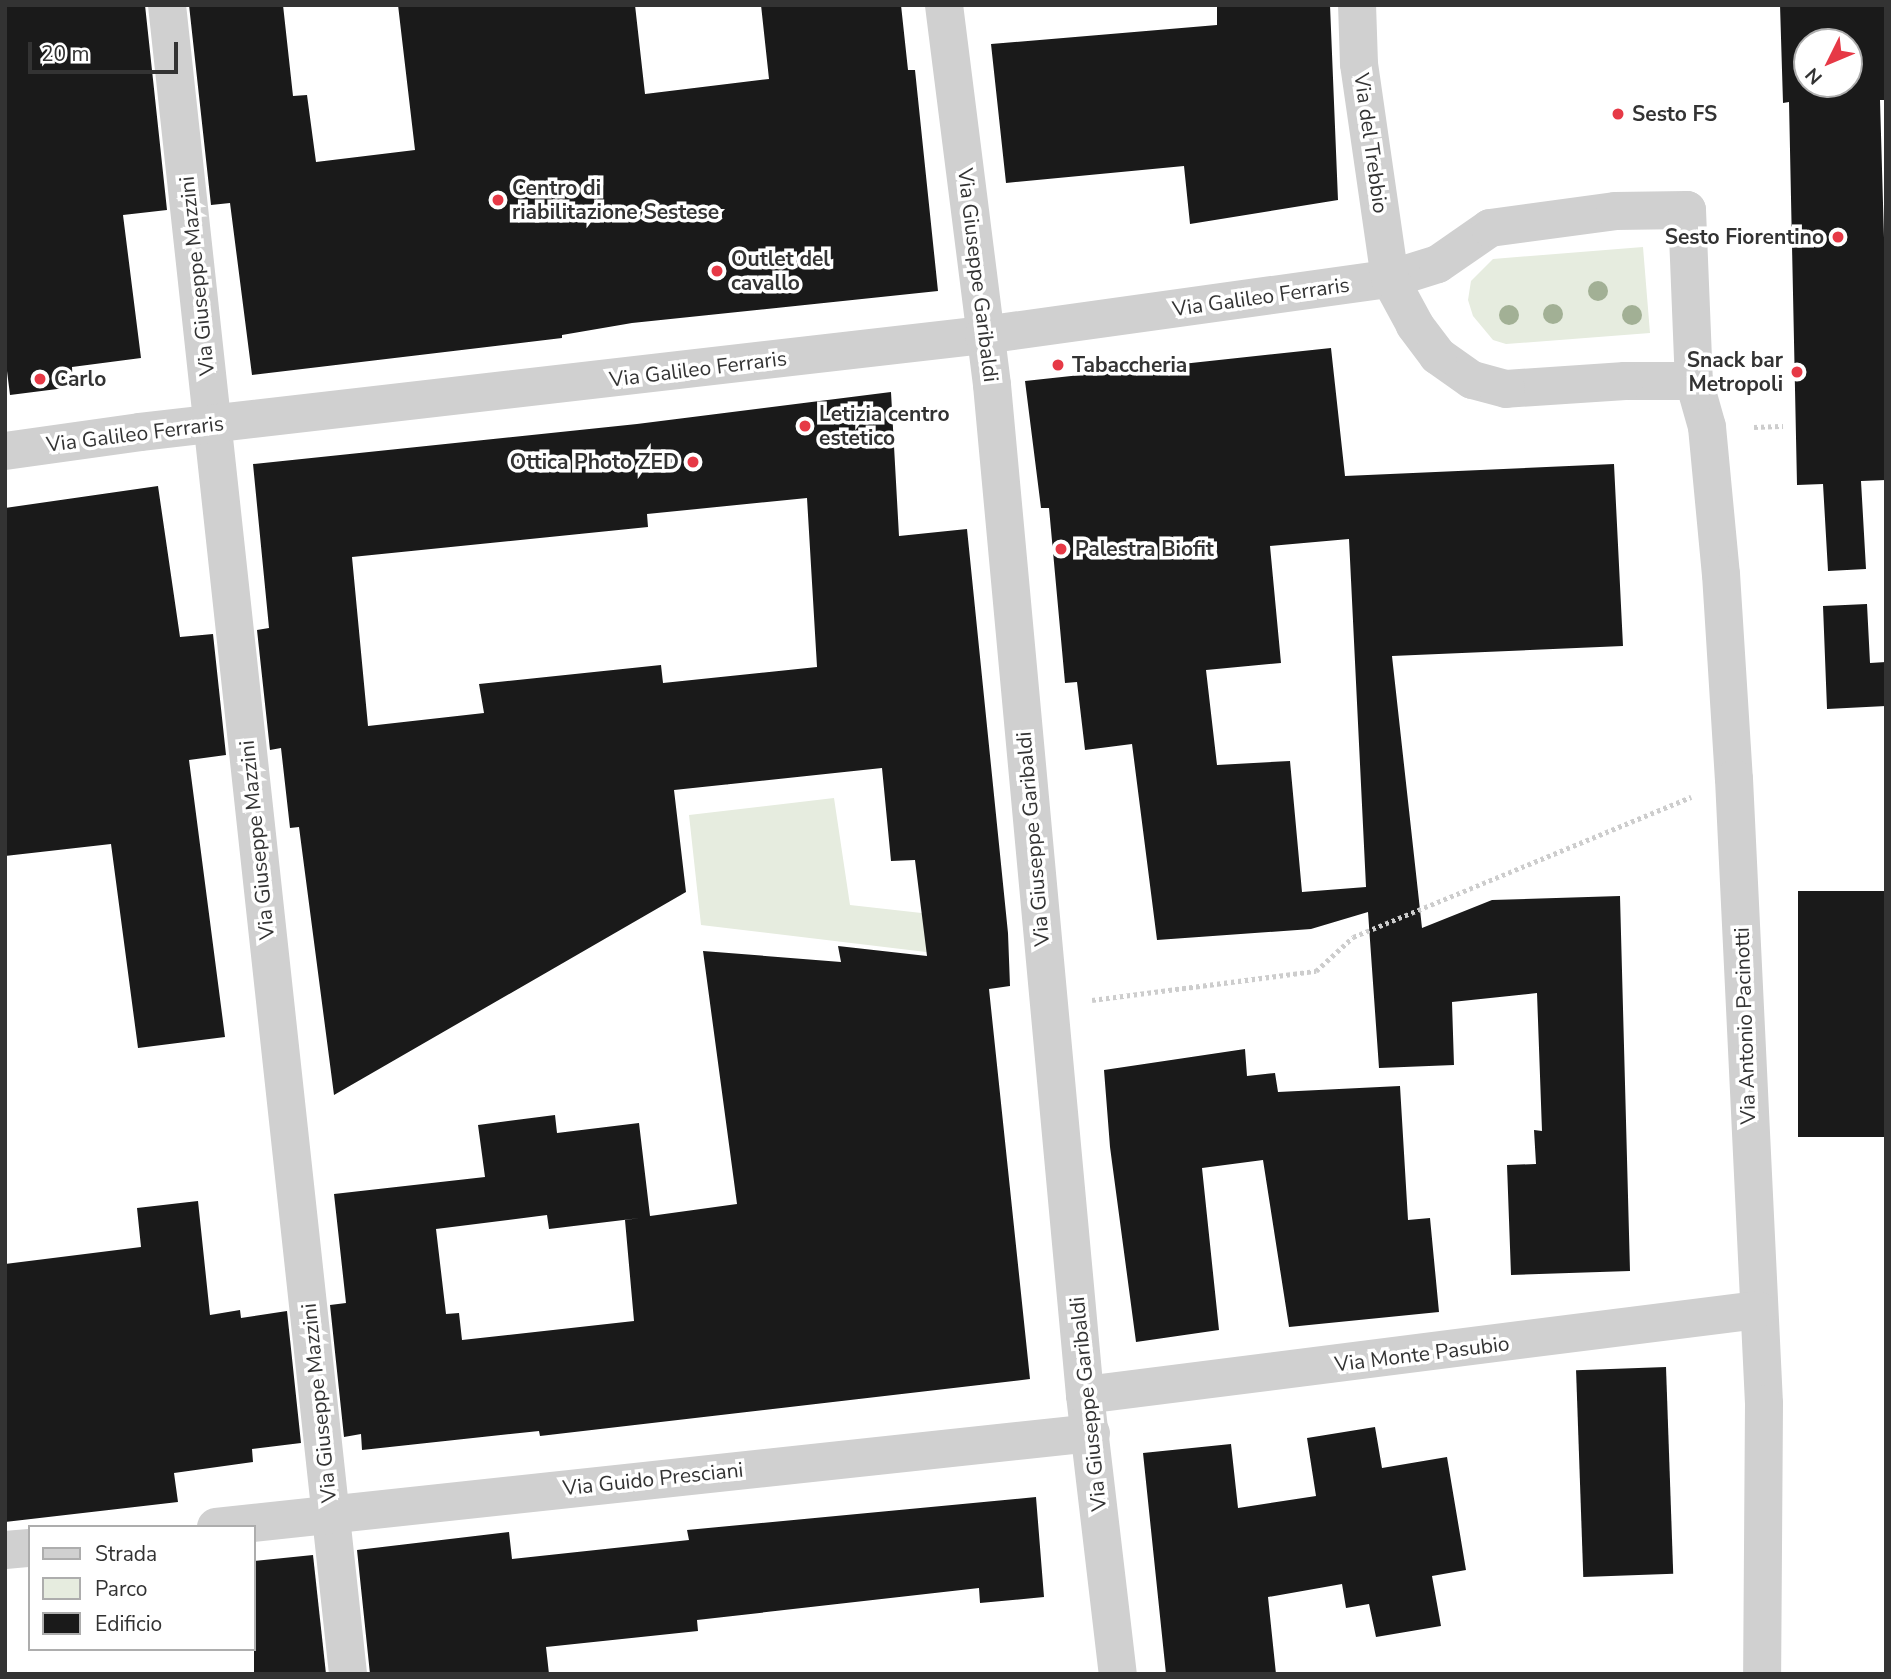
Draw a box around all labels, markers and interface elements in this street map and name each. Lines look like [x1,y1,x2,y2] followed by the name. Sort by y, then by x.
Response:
[32,28,182,72] scale bar
[1793,28,1863,98] north arrow
[41,40,90,68] text: 20 m
[1800,62,1828,90] text: N
[1349,71,1393,215] street label: Via del Trebbio
[1632,101,1717,127] place label: Sesto FS
[1610,106,1626,122] marker: Sesto FS
[952,167,1004,383] street label: Via Giuseppe Garibaldi
[174,175,220,377] street label: Via Giuseppe Mazzini
[512,175,719,225] place label: Centro di riabilitazione Sestese
[490,192,506,208] marker: Centro di riabilitazione Sestese
[1665,224,1824,250] place label: Sesto Fiorentino
[1830,229,1846,245] marker: Sesto Fiorentino
[731,246,830,296] place label: Outlet del cavallo
[709,263,725,279] marker: Outlet del cavallo
[1171,272,1351,322] street label: Via Galileo Ferraris
[608,346,788,392] street label: Via Galileo Ferraris
[1687,347,1783,397] place label: Snack bar Metropoli
[1072,352,1187,378] place label: Tabaccheria
[1050,357,1066,373] marker: Tabaccheria
[1789,364,1805,380] marker: Snack bar Metropoli
[54,366,106,392] place label: Carlo
[32,371,48,387] marker: Carlo
[819,401,950,451] place label: Letizia centro estetico
[45,411,225,457] street label: Via Galileo Ferraris
[797,418,813,434] marker: Letizia centro estetico
[510,449,679,475] place label: Ottica Photo ZED
[685,454,701,470] marker: Ottica Photo ZED
[1075,536,1214,562] place label: Palestra Biofit
[1053,541,1069,557] marker: Palestra Biofit
[1011,731,1055,947] street label: Via Giuseppe Garibaldi
[234,739,280,941] street label: Via Giuseppe Mazzini
[1729,927,1761,1125] street label: Via Antonio Pacinotti
[1064,1296,1112,1512] street label: Via Giuseppe Garibaldi
[296,1302,342,1504] street label: Via Giuseppe Mazzini
[1333,1331,1511,1377] street label: Via Monte Pasubio
[562,1457,744,1501] street label: Via Guido Presciani
[28,1525,256,1651] legend
[95,1540,157,1568] text: Strada
[95,1575,148,1603] text: Parco
[95,1610,162,1638] text: Edificio

